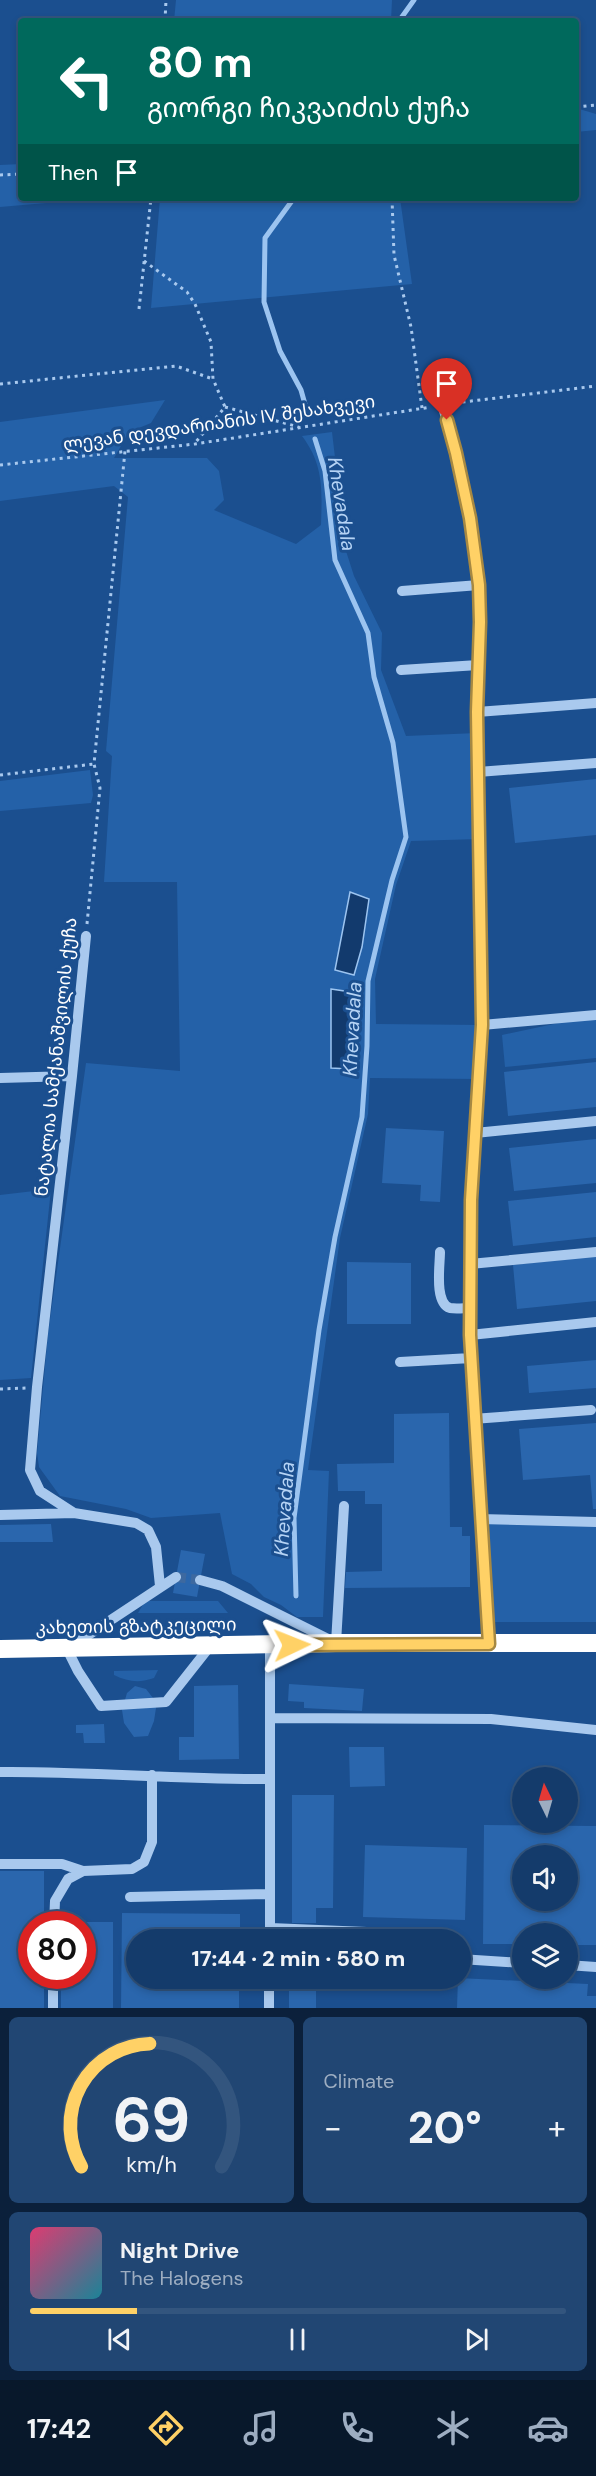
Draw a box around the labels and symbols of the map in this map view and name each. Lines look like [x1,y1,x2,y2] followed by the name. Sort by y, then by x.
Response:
[421,358,472,420] pin
[62,389,376,457] street label: ლევან დევდარიანის IV შესახვევი
[322,455,362,553] water label: Khevadala
[29,916,83,1198] street label: ნატალია სამქანაშვილის ქუჩა
[337,981,367,1077] water label: Khevadala
[268,1461,300,1557] water label: Khevadala
[35,1612,237,1640] street label: კახეთის გზატკეცილი
[260,1613,324,1677] position arrow
[512,1767,578,1833] north arrow
[18,1911,96,1989] speed limit sign: 80

